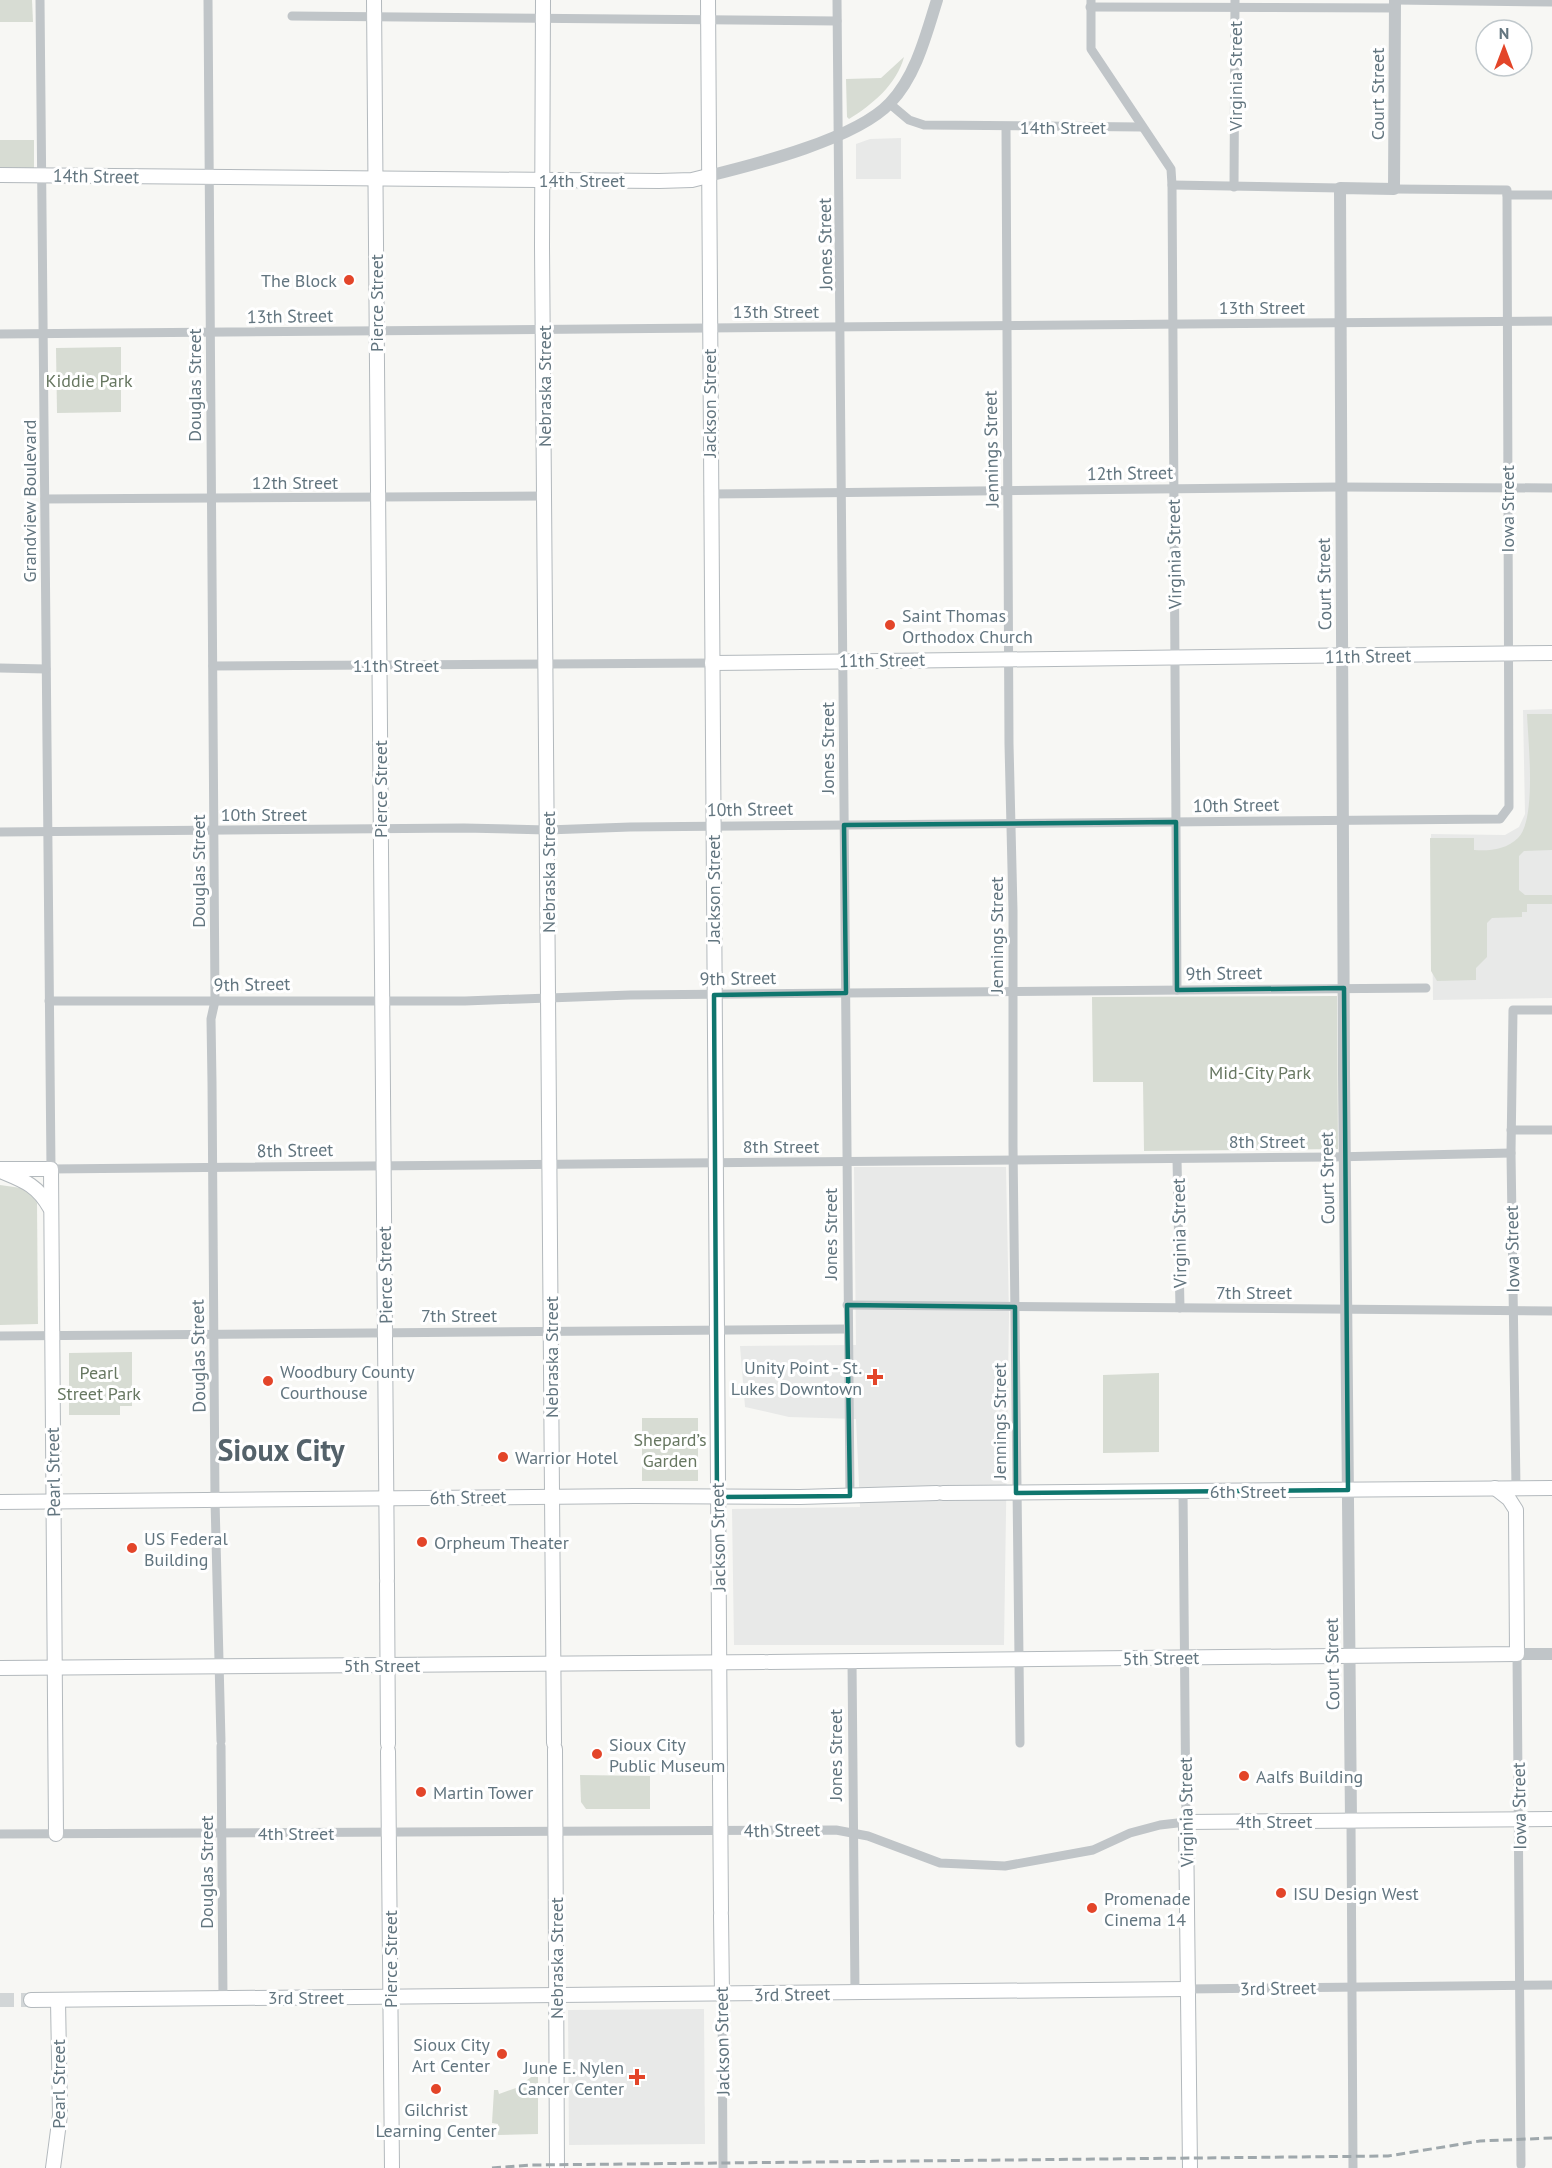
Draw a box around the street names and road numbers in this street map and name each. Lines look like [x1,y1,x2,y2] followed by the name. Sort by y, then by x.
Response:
[1224,21,1247,132] street label: Virginia Street
[1366,48,1389,140] street label: Court Street
[1020,116,1106,139] street label: 14th Street
[53,164,139,188] street label: 14th Street
[539,169,625,192] street label: 14th Street
[813,198,837,291] street label: Jones Street
[365,254,388,352] street label: Pierce Street
[1219,296,1305,319] street label: 13th Street
[733,300,819,323] street label: 13th Street
[247,304,333,328] street label: 13th Street
[533,325,556,447] street label: Nebraska Street
[183,328,206,442] street label: Douglas Street
[698,349,721,458] street label: Jackson Street
[978,390,1004,509] street label: Jennings Street
[18,420,41,582] street label: Grandview Boulevard
[1087,461,1173,485] street label: 12th Street
[1496,465,1519,553] street label: Iowa Street
[252,471,338,494] street label: 12th Street
[1162,499,1186,610] street label: Virginia Street
[1312,538,1336,630] street label: Court Street
[1325,644,1411,668] street label: 11th Street
[839,648,925,672] street label: 11th Street
[353,654,439,677] street label: 11th Street
[816,702,839,795] street label: Jones Street
[369,740,392,838] street label: Pierce Street
[1193,793,1279,817] street label: 10th Street
[707,797,793,821] street label: 10th Street
[221,803,307,826] street label: 10th Street
[537,811,560,933] street label: Nebraska Street
[187,814,210,928] street label: Douglas Street
[702,835,725,944] street label: Jackson Street
[985,877,1008,994] street label: Jennings Street
[1186,961,1262,985] street label: 9th Street
[700,966,776,990] street label: 9th Street
[214,972,290,996] street label: 9th Street
[1229,1130,1305,1153] street label: 8th Street
[1315,1132,1339,1224] street label: Court Street
[743,1135,819,1158] street label: 8th Street
[257,1138,333,1162] street label: 8th Street
[1167,1178,1191,1289] street label: Virginia Street
[819,1188,842,1281] street label: Jones Street
[1500,1205,1524,1293] street label: Iowa Street
[373,1226,397,1324] street label: Pierce Street
[1216,1281,1292,1304] street label: 7th Street
[540,1296,563,1418] street label: Nebraska Street
[186,1299,210,1413] street label: Douglas Street
[421,1304,497,1327] street label: 7th Street
[988,1363,1011,1480] street label: Jennings Street
[41,1427,65,1517] street label: Pearl Street
[1210,1480,1286,1503] street label: 6th Street
[706,1482,730,1593] street label: Jackson Street
[430,1485,506,1509] street label: 6th Street
[1320,1618,1344,1710] street label: Court Street
[1123,1646,1199,1670] street label: 5th Street
[344,1654,420,1677] street label: 5th Street
[824,1709,847,1802] street label: Jones Street
[1174,1757,1198,1868] street label: Virginia Street
[1507,1762,1531,1850] street label: Iowa Street
[1236,1810,1312,1833] street label: 4th Street
[195,1815,218,1929] street label: Douglas Street
[744,1818,820,1842] street label: 4th Street
[258,1822,334,1845] street label: 4th Street
[545,1897,568,2019] street label: Nebraska Street
[379,1910,402,2008] street label: Pierce Street
[1240,1976,1316,2000] street label: 3rd Street
[754,1982,830,2006] street label: 3rd Street
[268,1986,344,2009] street label: 3rd Street
[710,1986,734,2097] street label: Jackson Street
[47,2039,70,2129] street label: Pearl Street

